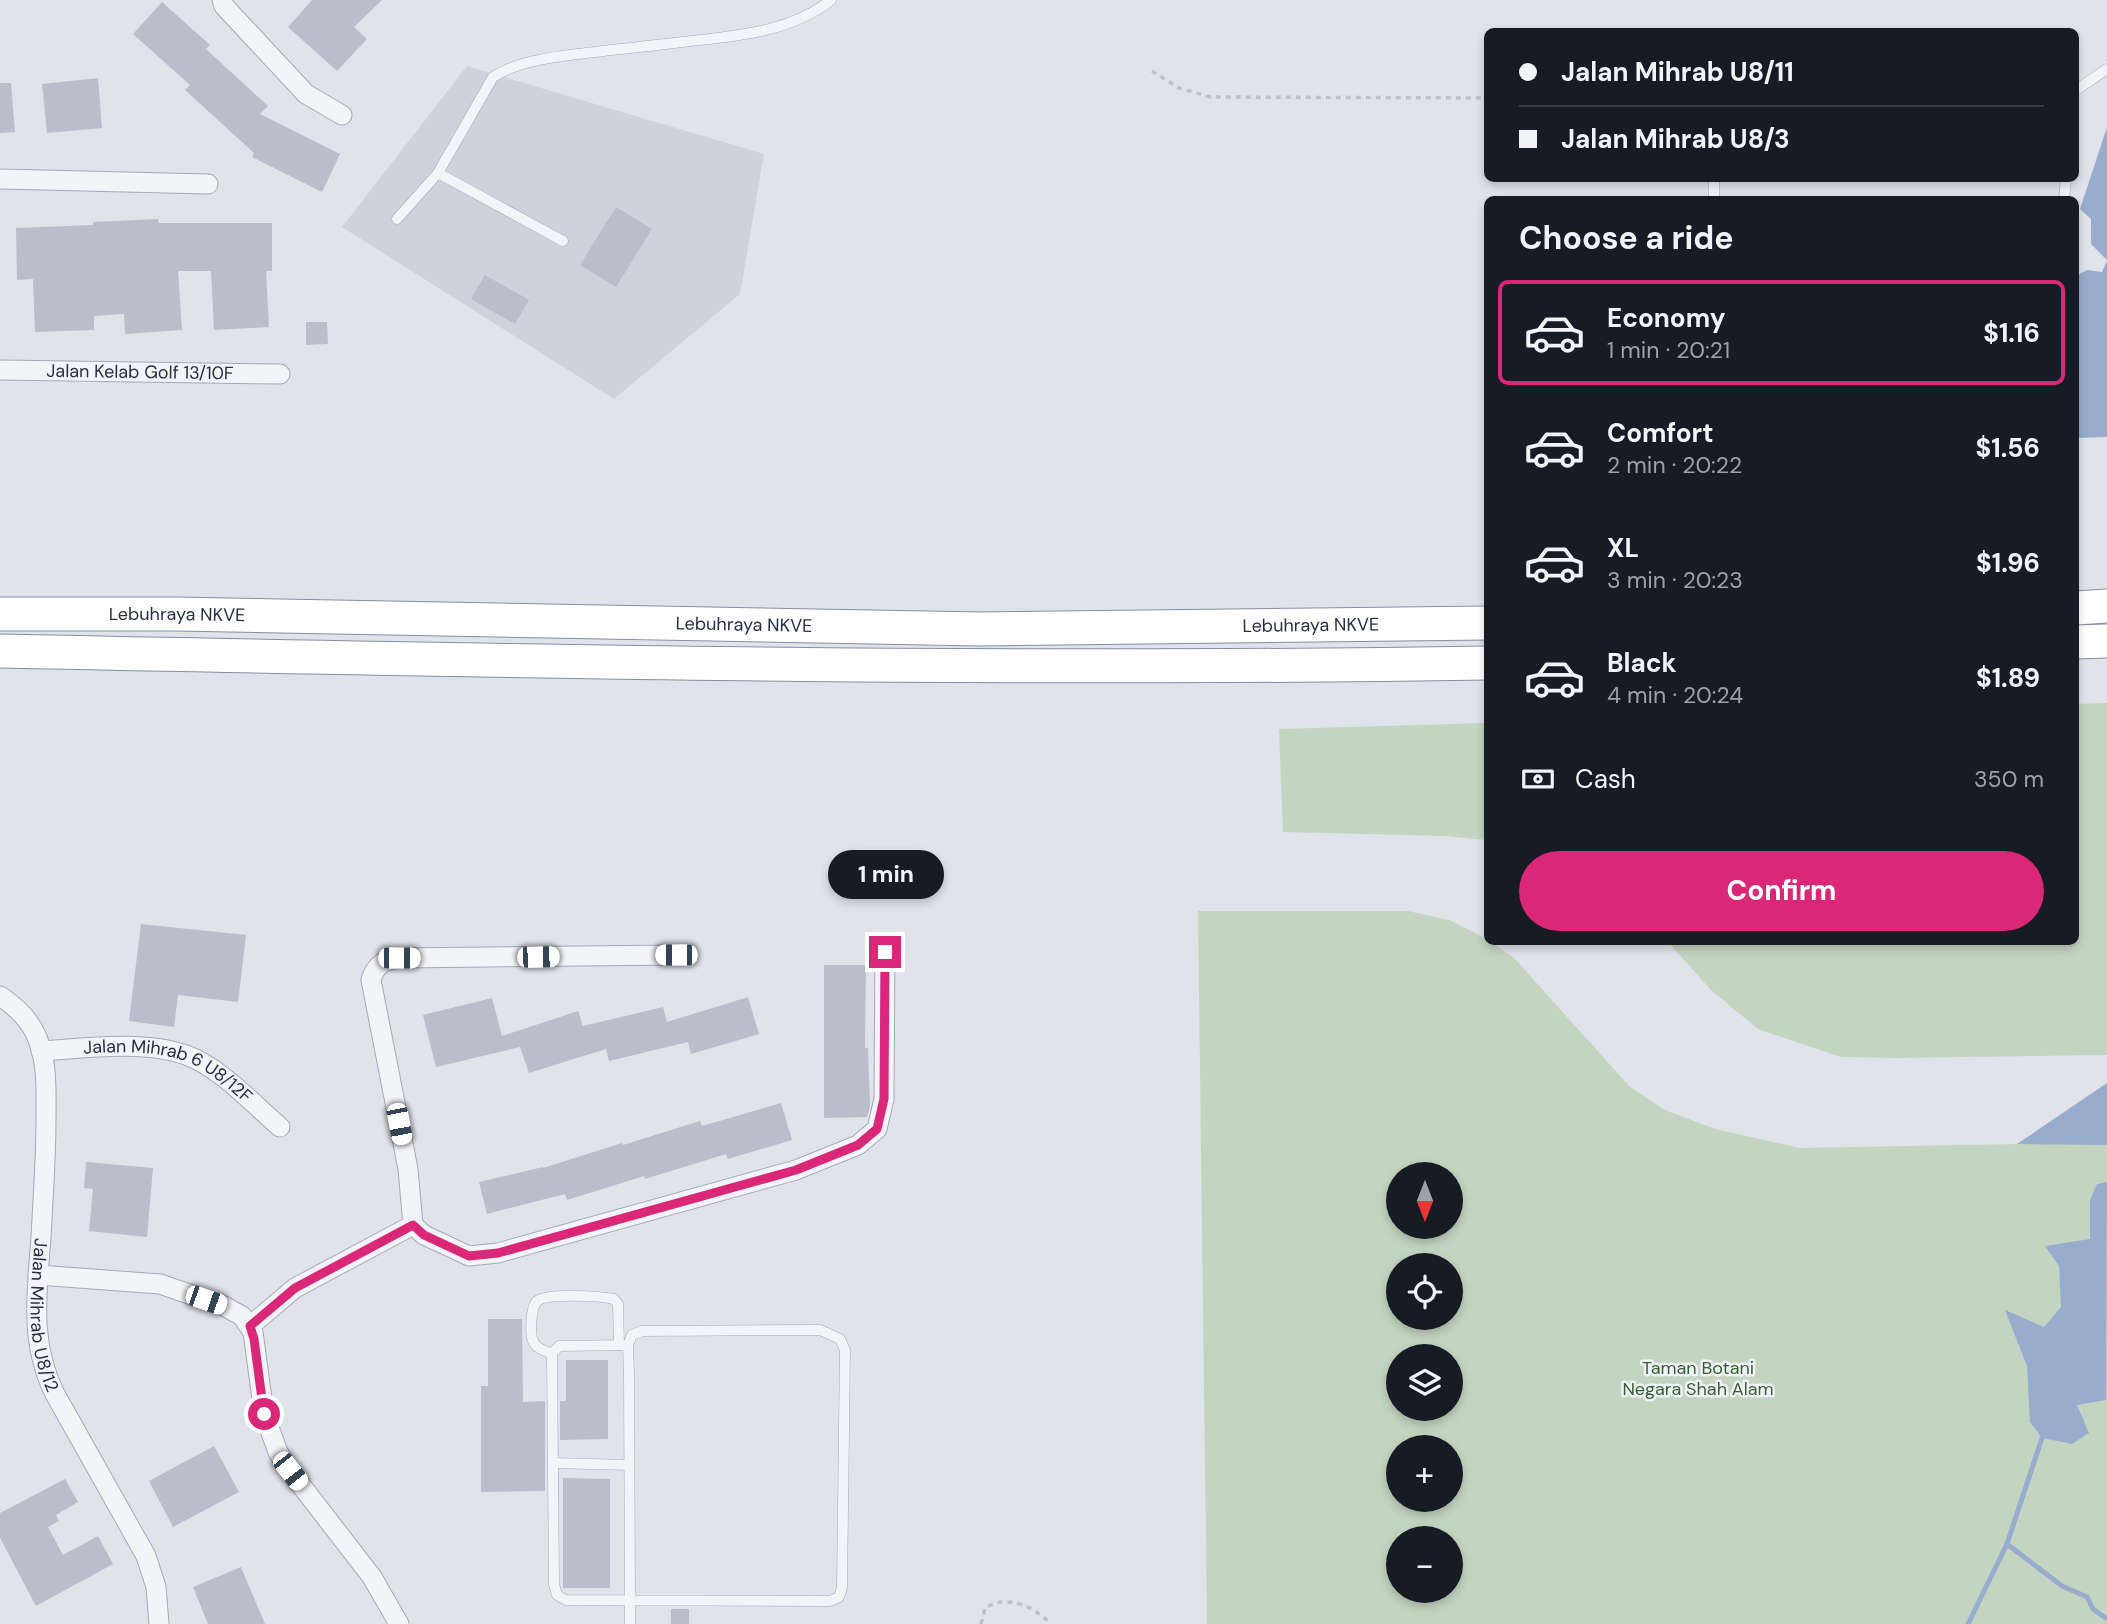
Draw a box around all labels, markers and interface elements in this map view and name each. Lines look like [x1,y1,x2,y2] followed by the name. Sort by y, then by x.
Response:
[1561,55,1794,89] text: Jalan Mihrab U8/11
[1561,122,1790,156] text: Jalan Mihrab U8/3
[1519,217,1734,259] text: Choose a ride
[1523,301,1586,364] icon: car
[1607,301,1725,335] text: Economy
[1983,316,2040,350] text: $1.16
[1607,335,1730,365] text: 1 min · 20:21
[46,359,234,385] street label: Jalan Kelab Golf 13/10F
[1523,416,1586,479] icon: car
[1607,416,1713,450] text: Comfort
[1976,431,2040,465] text: $1.56
[1607,450,1742,480] text: 2 min · 20:22
[1523,531,1586,594] icon: car
[1607,531,1639,565] text: XL
[1976,546,2040,580] text: $1.96
[1607,565,1743,595] text: 3 min · 20:23
[109,602,246,627] street label: Lebuhraya NKVE
[675,611,812,638] street label: Lebuhraya NKVE
[1242,612,1379,638] street label: Lebuhraya NKVE
[1523,646,1586,709] icon: car
[1607,646,1677,680] text: Black
[1976,661,2040,695] text: $1.89
[1607,680,1743,710] text: 4 min · 20:24
[1519,760,1557,798] icon: cash
[1575,762,1636,796] text: Cash
[1974,764,2044,794] text: 350 m
[827,850,943,900] callout: 1 min
[1519,851,2044,931] button: Confirm
[858,859,914,889] text: 1 min
[869,936,901,968] route end
[656,945,698,966] car
[517,946,560,968] car
[379,948,421,969] car
[82,1034,258,1108] street label: Jalan Mihrab 6 U8/12F
[385,1101,414,1147] car
[1386,1162,1463,1239] north arrow
[1386,1162,1463,1603] map controls
[25,1237,64,1396] street label: Jalan Mihrab U8/12
[1386,1253,1463,1330] button: locate
[183,1283,230,1317] car
[1386,1344,1463,1421] button: layers
[1622,1356,1774,1401] park label: Taman Botani Negara Shah Alam
[248,1398,280,1430] route start
[1386,1435,1463,1512] button: +
[269,1448,312,1494] car
[1386,1526,1463,1603] button: −

